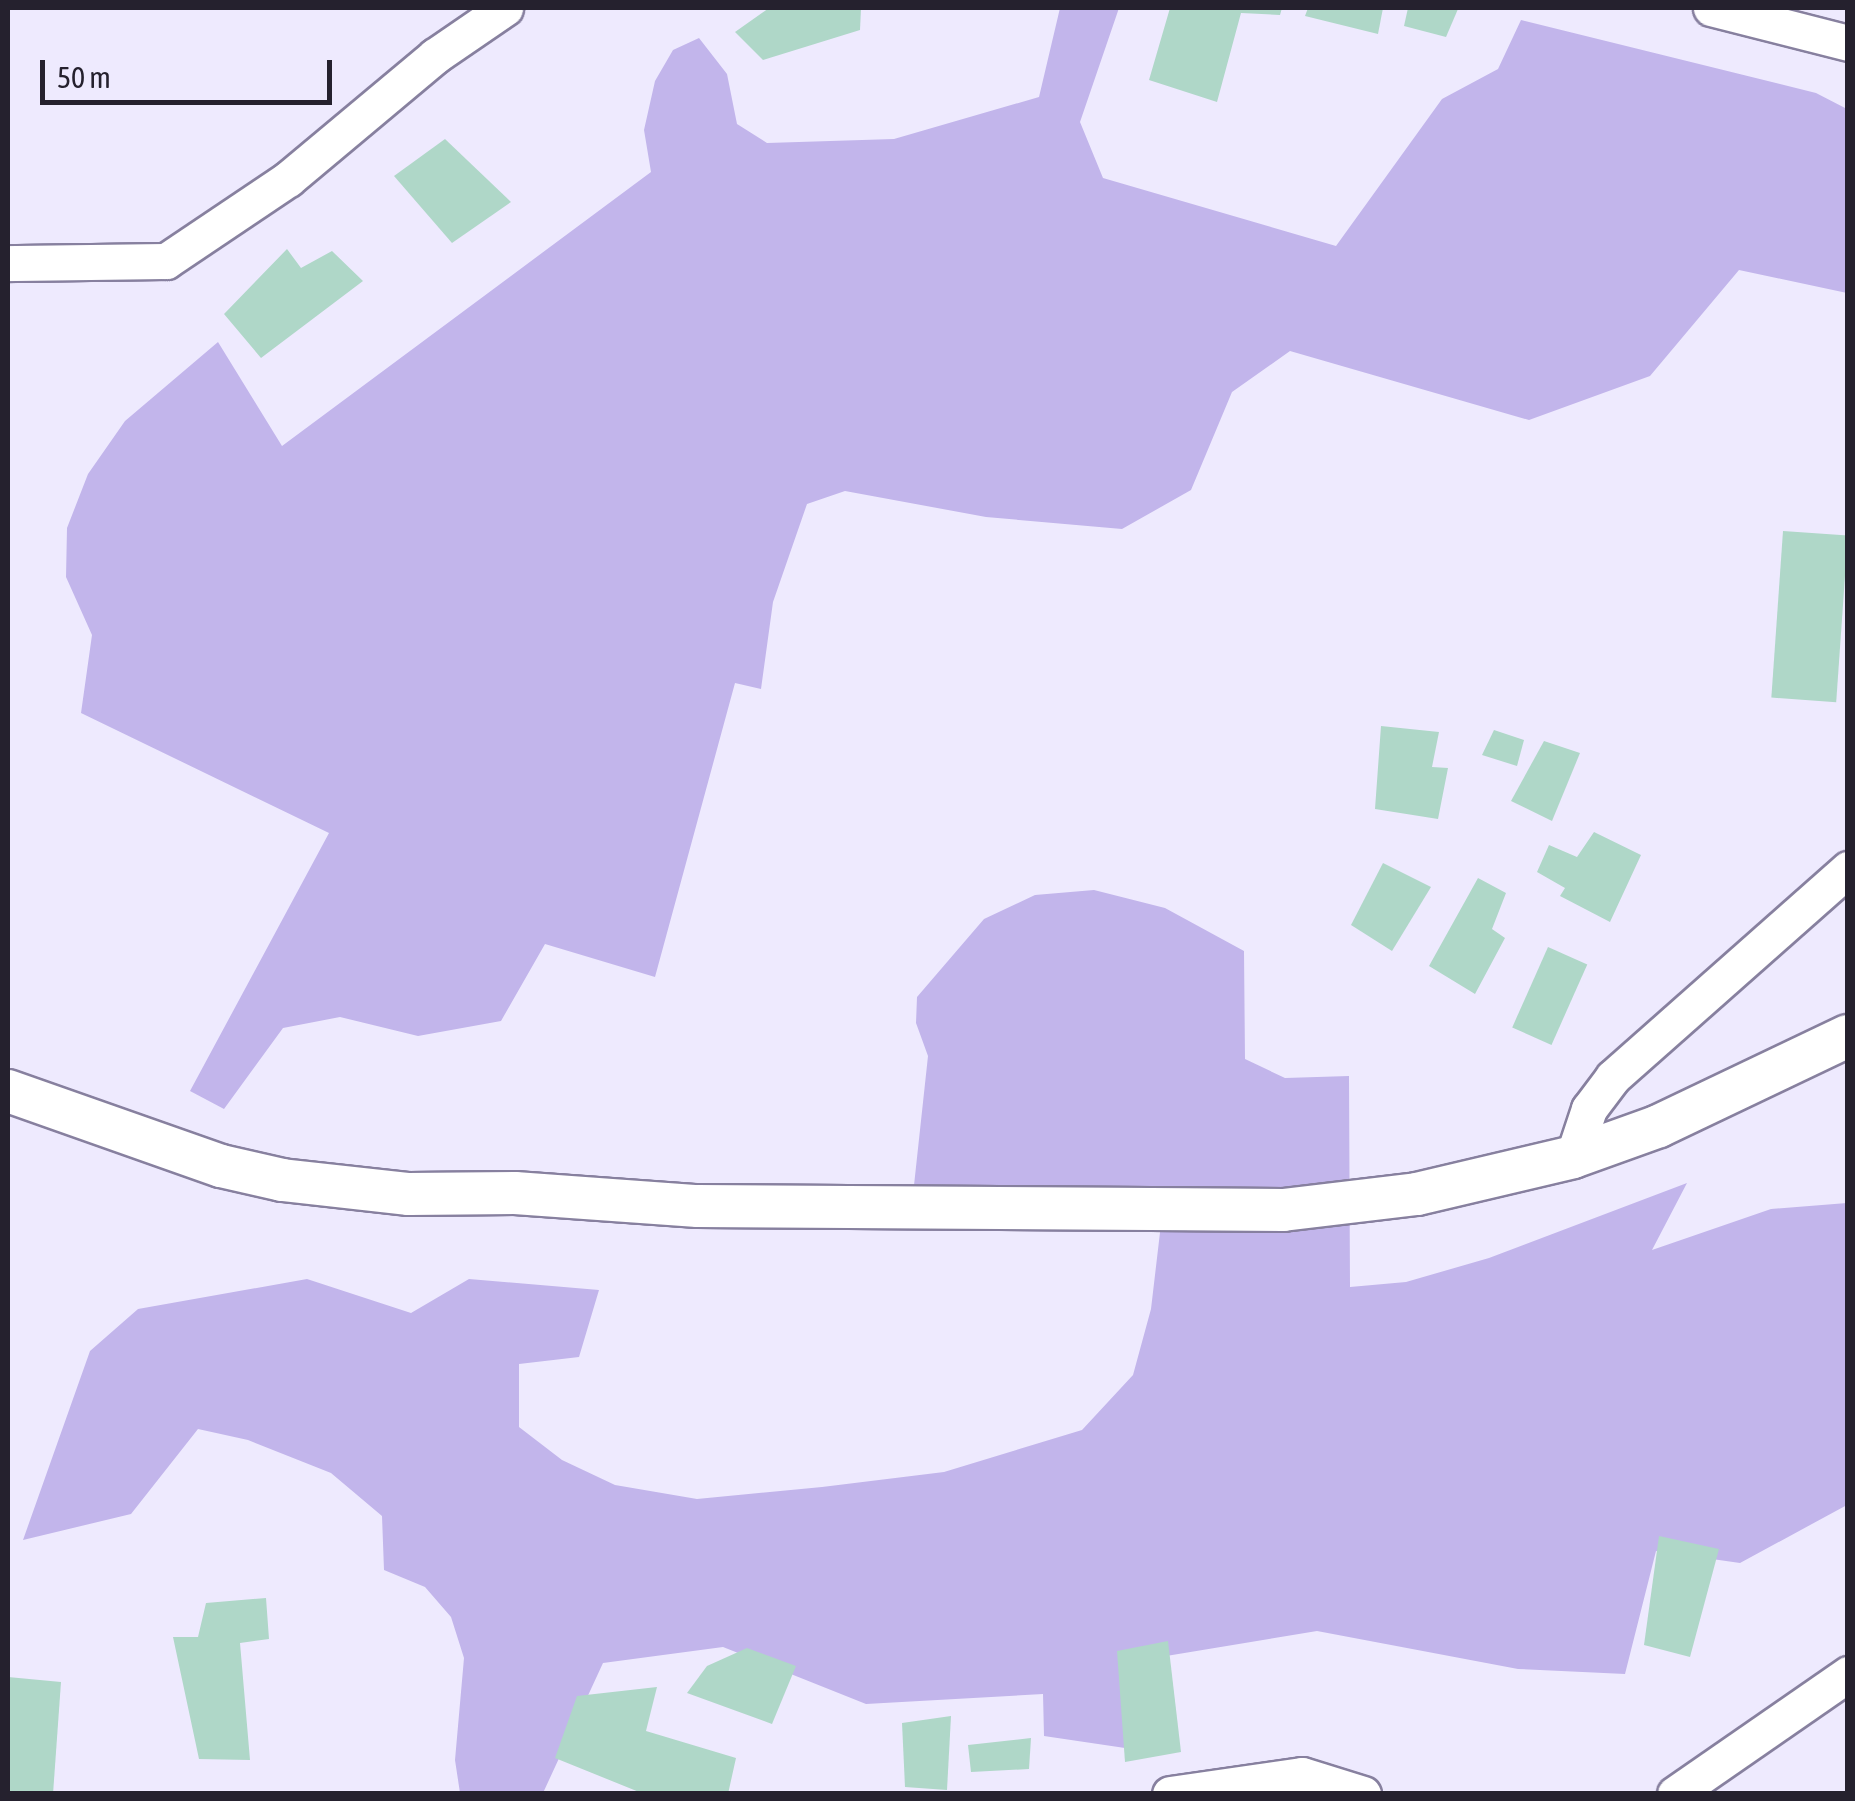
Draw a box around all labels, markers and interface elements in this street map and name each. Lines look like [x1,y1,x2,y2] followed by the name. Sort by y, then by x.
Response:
[45,40,338,102] scale bar
[57,60,111,94] text: 50 m

